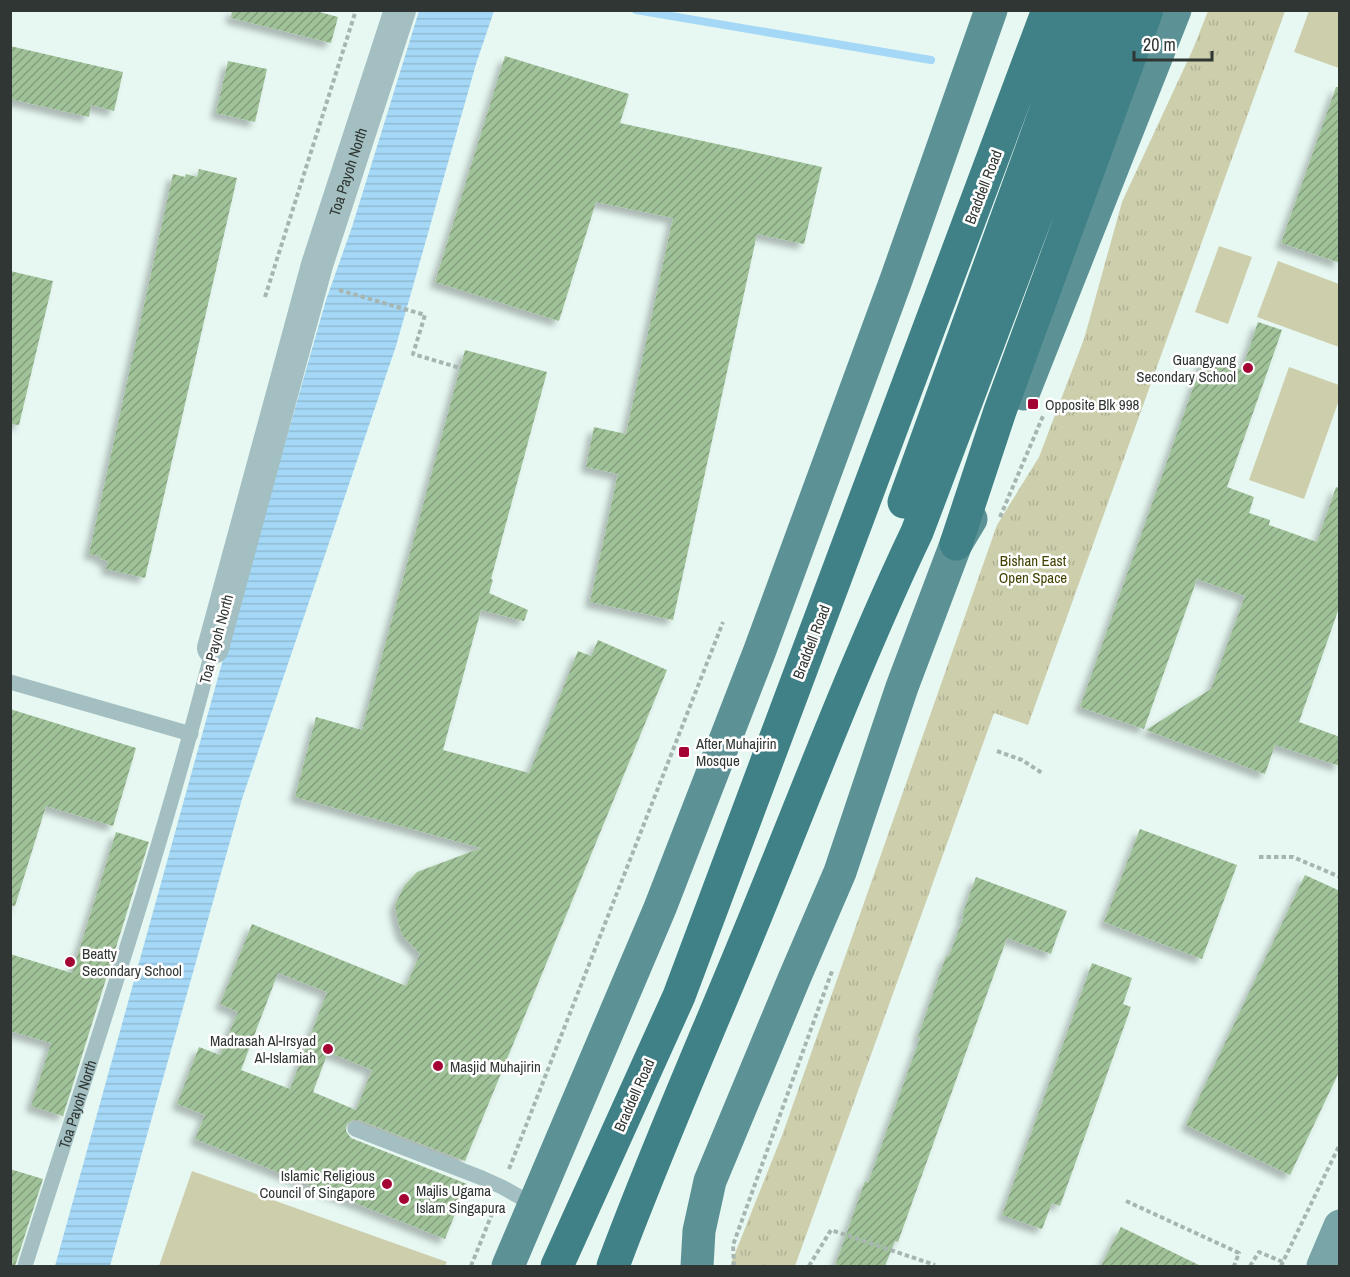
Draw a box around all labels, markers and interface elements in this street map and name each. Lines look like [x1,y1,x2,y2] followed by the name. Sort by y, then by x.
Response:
[1134,24,1212,62] scale bar
[1143,32,1176,57] text: 20 m
[323,125,372,219] street label: Toa Payoh North
[959,147,1007,227] street label: Braddell Road
[1136,349,1236,387] place label: Guangyang Secondary School
[1241,361,1255,375] marker: Guangyang Secondary School
[1045,394,1140,415] place label: Opposite Blk 998
[1026,397,1040,411] marker: Opposite Blk 998
[999,550,1067,588] park label: Bishan East Open Space
[194,592,238,686] street label: Toa Payoh North
[787,602,835,682] street label: Braddell Road
[695,733,777,771] place label: After Muhajirin Mosque
[677,745,691,759] marker: After Muhajirin Mosque
[82,943,182,981] place label: Beatty Secondary School
[63,955,77,969] marker: Beatty Secondary School
[210,1030,316,1068] place label: Madrasah Al-Irsyad Al-Islamiah
[321,1042,335,1056] marker: Madrasah Al-Irsyad Al-Islamiah
[609,1055,659,1135] street label: Braddell Road
[450,1056,541,1077] place label: Masjid Muhajirin
[53,1057,101,1151] street label: Toa Payoh North
[431,1059,445,1073] marker: Masjid Muhajirin
[259,1165,375,1203] place label: Islamic Religious Council of Singapore
[380,1177,394,1191] marker: Islamic Religious Council of Singapore
[416,1180,506,1218] place label: Majlis Ugama Islam Singapura
[397,1192,411,1206] marker: Majlis Ugama Islam Singapura

